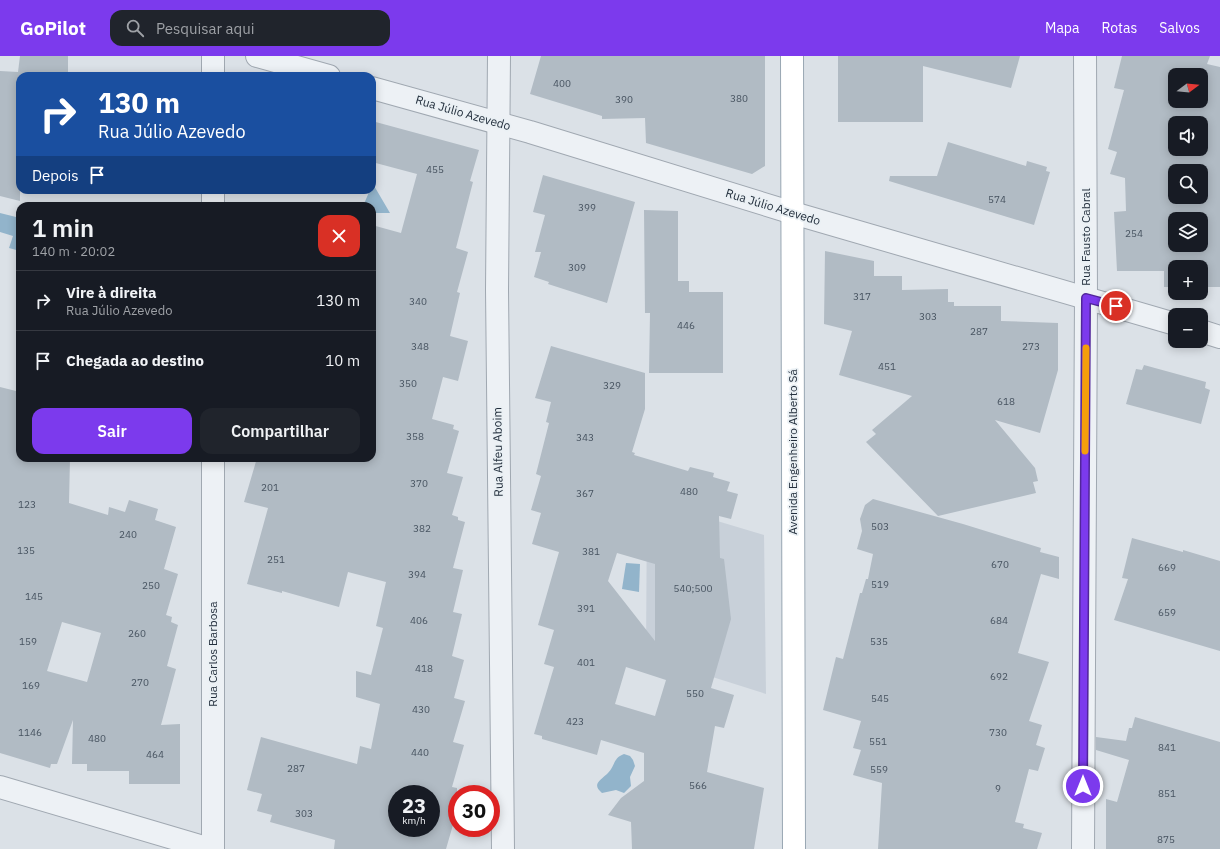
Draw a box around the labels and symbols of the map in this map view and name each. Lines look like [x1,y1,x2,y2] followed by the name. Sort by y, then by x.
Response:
[1168,68,1208,108] north arrow
[553,77,571,90] house number: 400
[414,92,513,133] street label: Rua Júlio Azevedo
[730,92,748,105] house number: 380
[615,93,633,106] house number: 390
[426,163,444,176] house number: 455
[724,185,823,228] street label: Rua Júlio Azevedo
[1078,188,1093,286] street label: Rua Fausto Cabral
[988,193,1006,206] house number: 574
[578,201,596,214] house number: 399
[1125,227,1143,240] house number: 254
[568,261,586,274] house number: 309
[1099,289,1133,323] pin
[853,290,871,303] house number: 317
[409,295,427,308] house number: 340
[919,310,937,323] house number: 303
[677,319,695,332] house number: 446
[970,325,988,338] house number: 287
[411,340,429,353] house number: 348
[1022,340,1040,353] house number: 273
[878,360,896,373] house number: 451
[785,369,800,535] street label: Avenida Engenheiro Alberto Sá
[399,377,417,390] house number: 350
[603,379,621,392] house number: 329
[997,395,1015,408] house number: 618
[489,407,506,497] street label: Rua Alfeu Aboim
[406,430,424,443] house number: 358
[576,431,594,444] house number: 343
[410,477,428,490] house number: 370
[261,481,279,494] house number: 201
[680,485,698,498] house number: 480
[576,487,594,500] house number: 367
[18,498,36,511] house number: 123
[871,520,889,533] house number: 503
[413,522,431,535] house number: 382
[119,528,137,541] house number: 240
[17,544,35,557] house number: 135
[582,545,600,558] house number: 381
[267,553,285,566] house number: 251
[991,558,1009,571] house number: 670
[1158,561,1176,574] house number: 669
[408,568,426,581] house number: 394
[871,578,889,591] house number: 519
[142,579,160,592] house number: 250
[674,582,712,595] house number: 540;500
[25,590,43,603] house number: 145
[205,601,220,707] street label: Rua Carlos Barbosa
[577,602,595,615] house number: 391
[1158,606,1176,619] house number: 659
[410,614,428,627] house number: 406
[990,614,1008,627] house number: 684
[128,627,146,640] house number: 260
[19,635,37,648] house number: 159
[870,635,888,648] house number: 535
[577,656,595,669] house number: 401
[415,662,433,675] house number: 418
[990,670,1008,683] house number: 692
[131,676,149,689] house number: 270
[22,679,40,692] house number: 169
[686,687,704,700] house number: 550
[871,692,889,705] house number: 545
[412,703,430,716] house number: 430
[566,715,584,728] house number: 423
[18,726,42,739] house number: 1146
[989,726,1007,739] house number: 730
[88,732,106,745] house number: 480
[869,735,887,748] house number: 551
[1158,741,1176,754] house number: 841
[411,746,429,759] house number: 440
[146,748,164,761] house number: 464
[287,762,305,775] house number: 287
[870,763,888,776] house number: 559
[1062,765,1104,807] position arrow
[689,779,707,792] house number: 566
[995,782,1001,795] house number: 9
[448,785,500,837] speed limit sign: 30
[1158,787,1176,800] house number: 851
[295,807,313,820] house number: 303
[1157,833,1175,846] house number: 875

